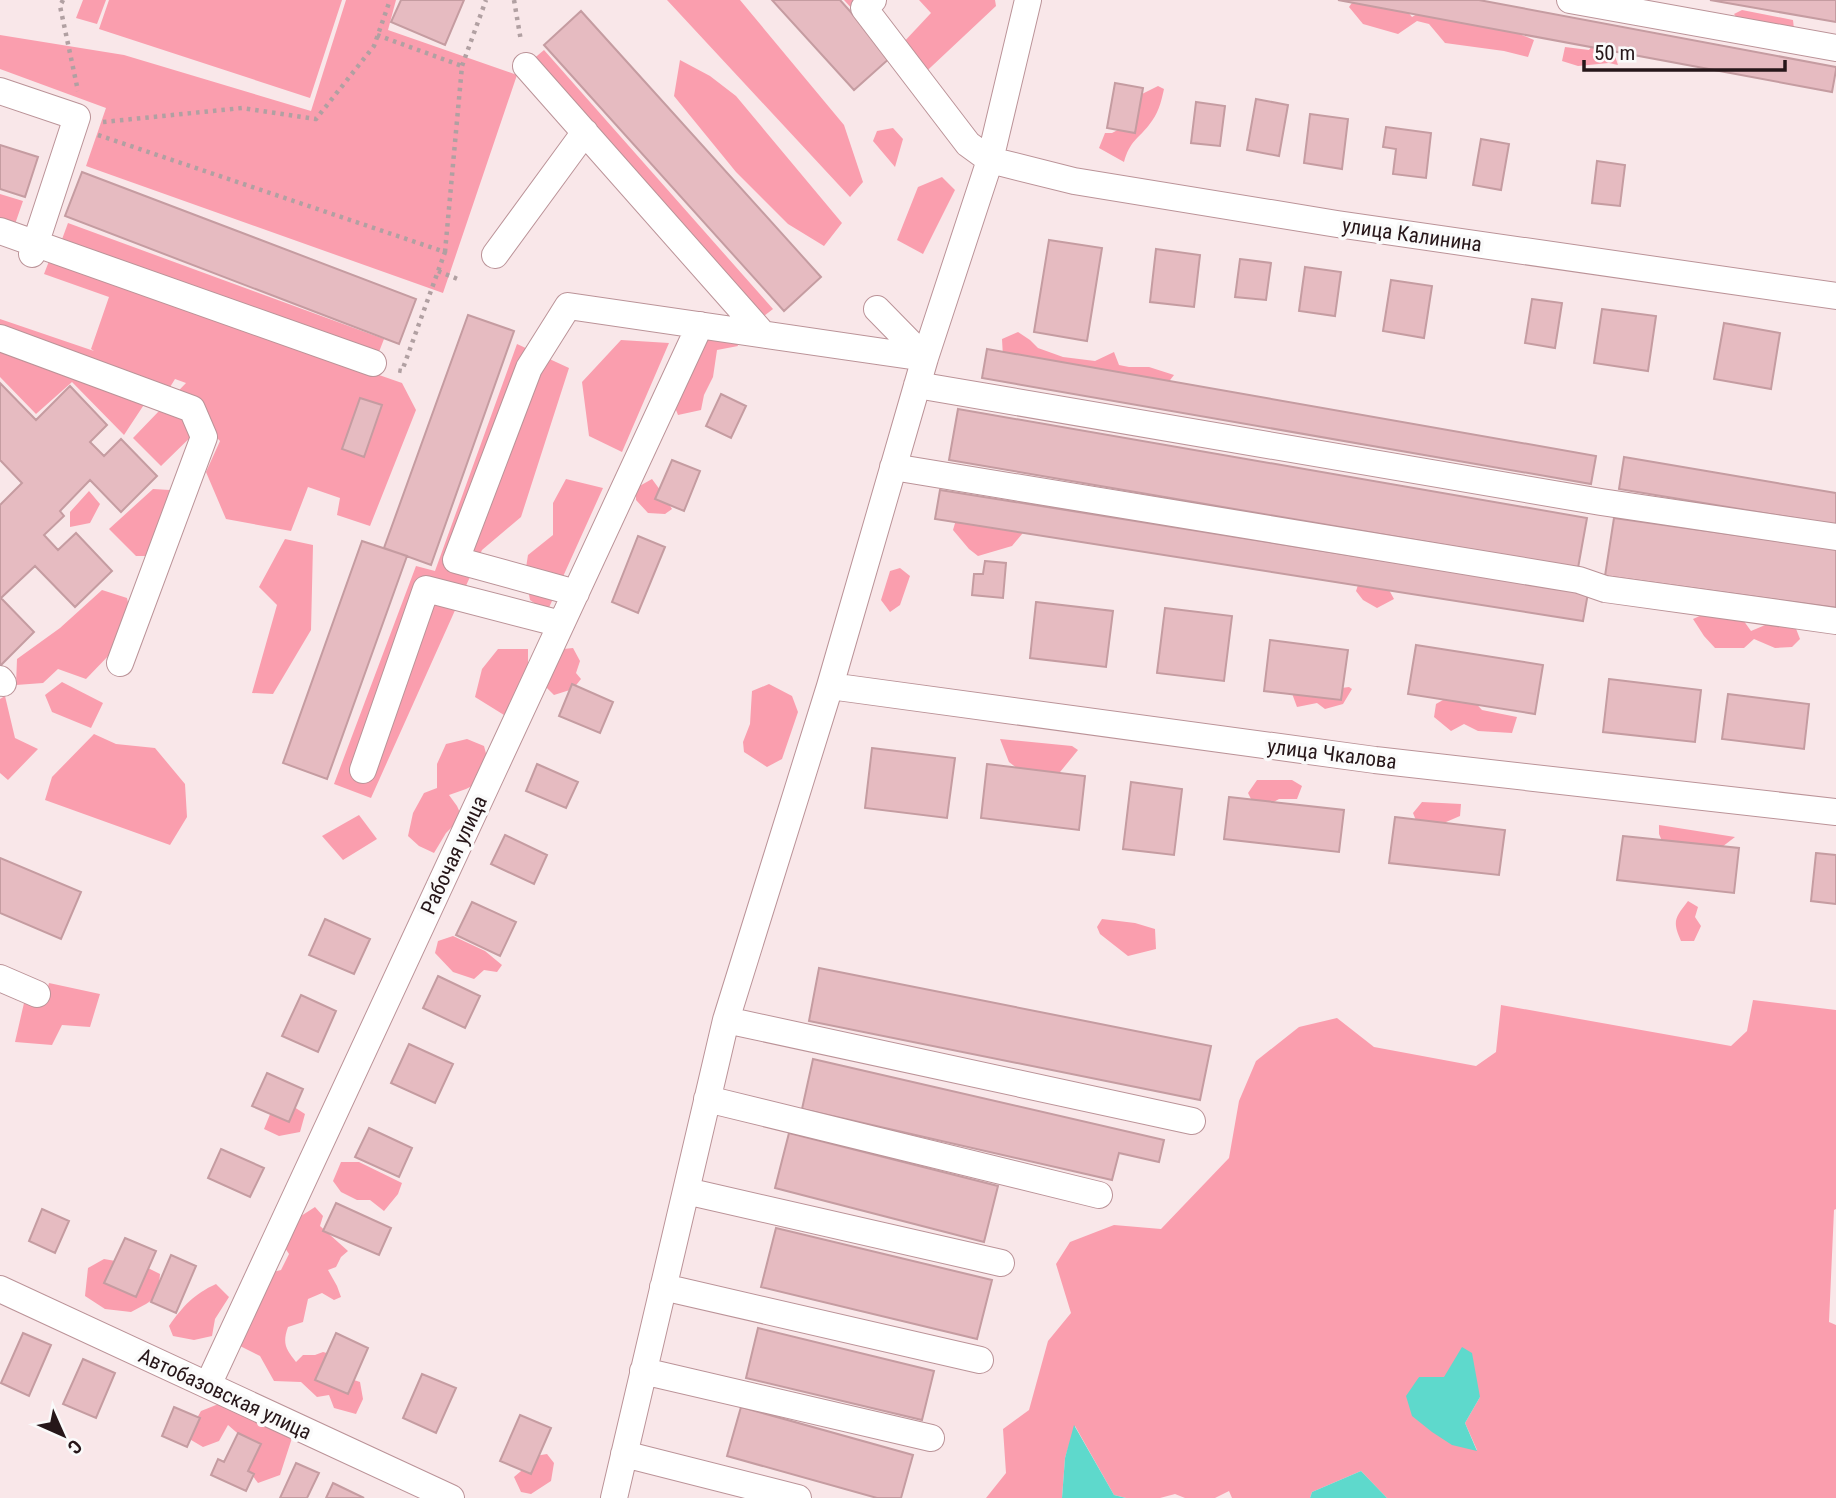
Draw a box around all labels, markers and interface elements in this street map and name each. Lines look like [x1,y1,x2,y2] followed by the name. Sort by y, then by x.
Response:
[1584,28,1785,72] scale bar
[1594,41,1635,65] text: 50 m
[1341,213,1483,257] street label: улица Калинина
[1266,734,1398,774] street label: улица Чкалова
[416,792,492,918] street label: Рабочая улица
[135,1343,315,1445] street label: Автобазовская улица
[28,1400,98,1470] north arrow
[63,1435,87,1459] text: С

